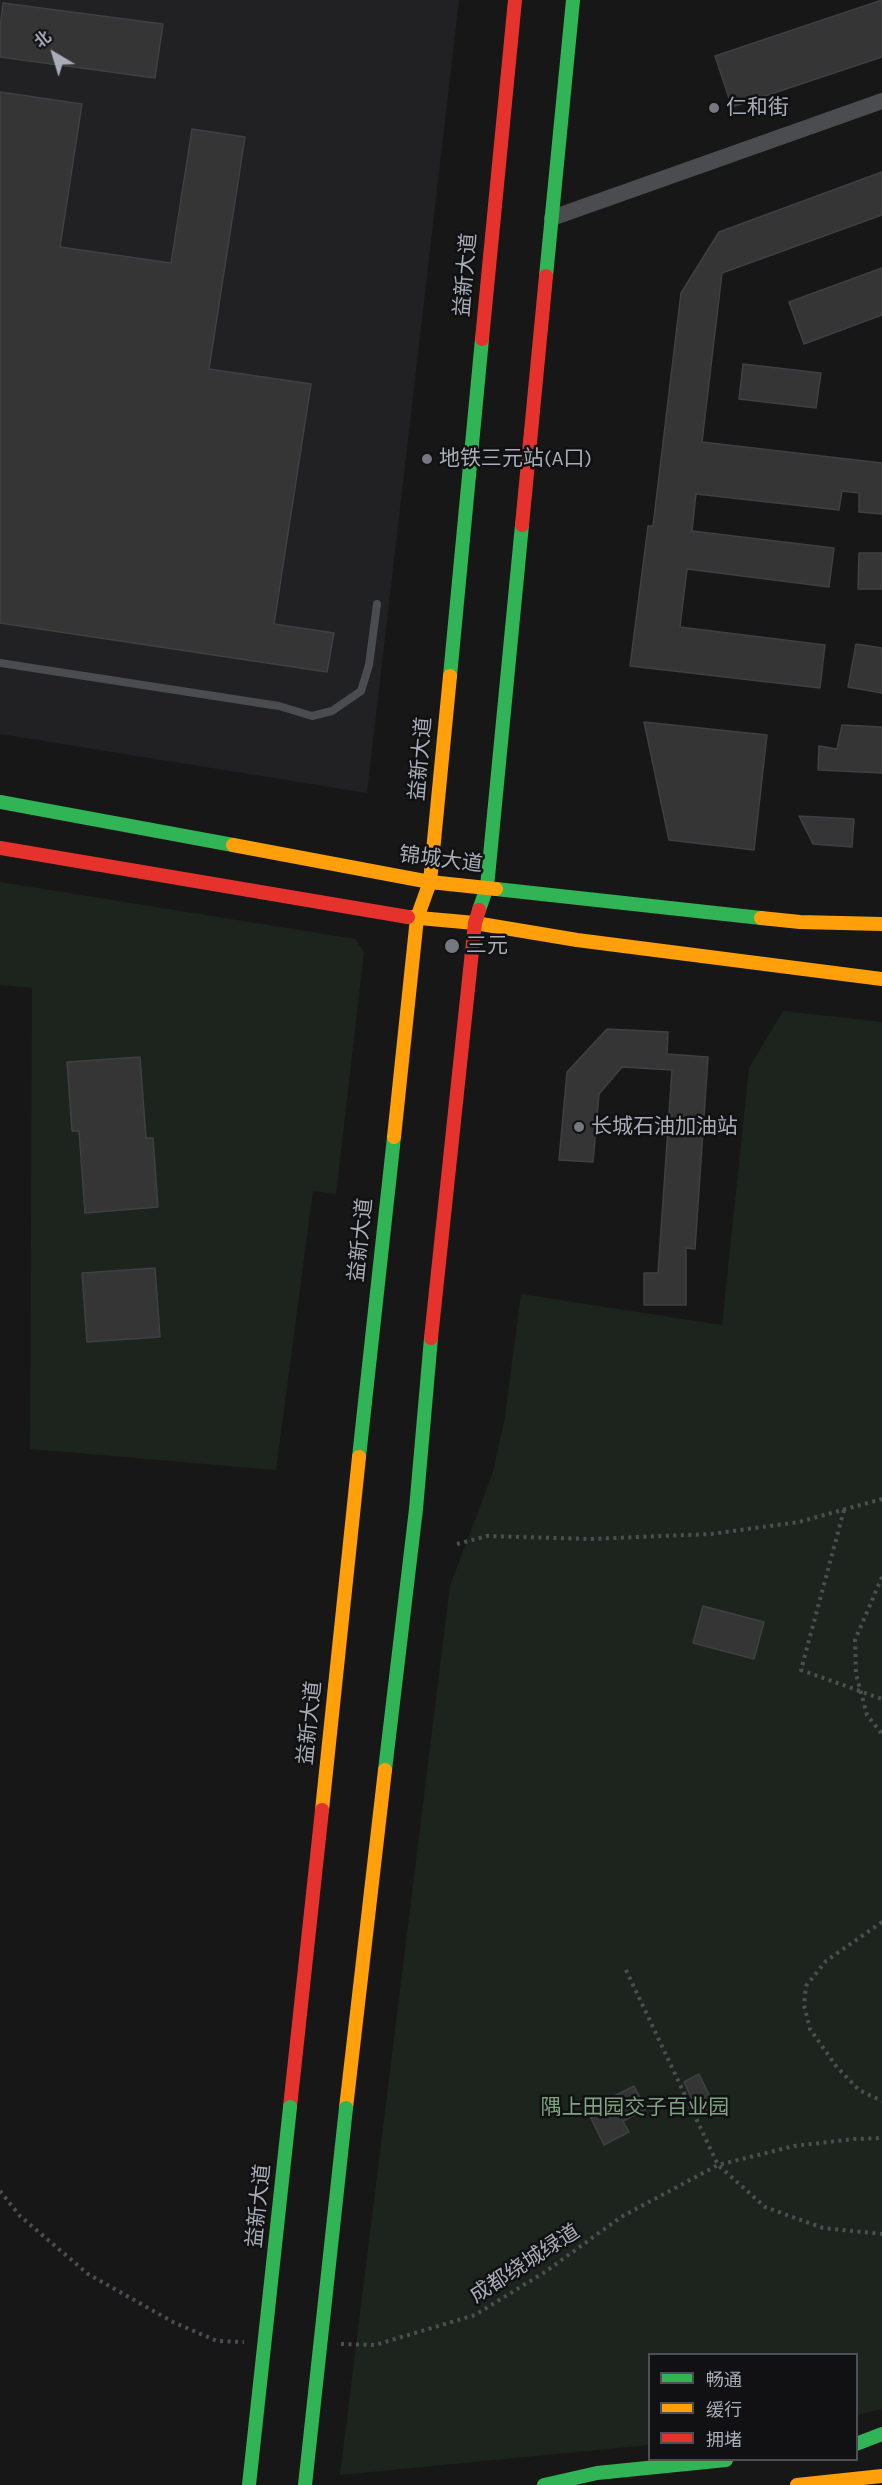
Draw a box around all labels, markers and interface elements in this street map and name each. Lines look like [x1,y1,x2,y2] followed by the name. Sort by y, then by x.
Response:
[24,24,84,84] north arrow
[30,27,55,52] text: 北
[726,95,789,121] place label: 仁和街
[707,101,721,115] marker: 仁和街
[450,232,482,318] street label: 益新大道
[439,446,592,472] place label: 地铁三元站(A口)
[420,452,434,466] marker: 地铁三元站(A口)
[405,716,437,802] street label: 益新大道
[398,842,484,878] street label: 锦城大道
[466,933,508,959] place label: 三元
[443,937,461,955] marker: 三元
[591,1114,738,1140] place label: 长城石油加油站
[572,1120,586,1134] marker: 长城石油加油站
[344,1197,378,1283] street label: 益新大道
[293,1680,327,1766] street label: 益新大道
[541,2095,729,2121] park label: 隅上田园交子百业园
[242,2163,276,2249] street label: 益新大道
[465,2219,585,2309] street label: 成都绕城绿道
[648,2353,858,2461] legend
[706,2369,742,2391] text: 畅通
[706,2399,742,2421] text: 缓行
[706,2429,742,2451] text: 拥堵

